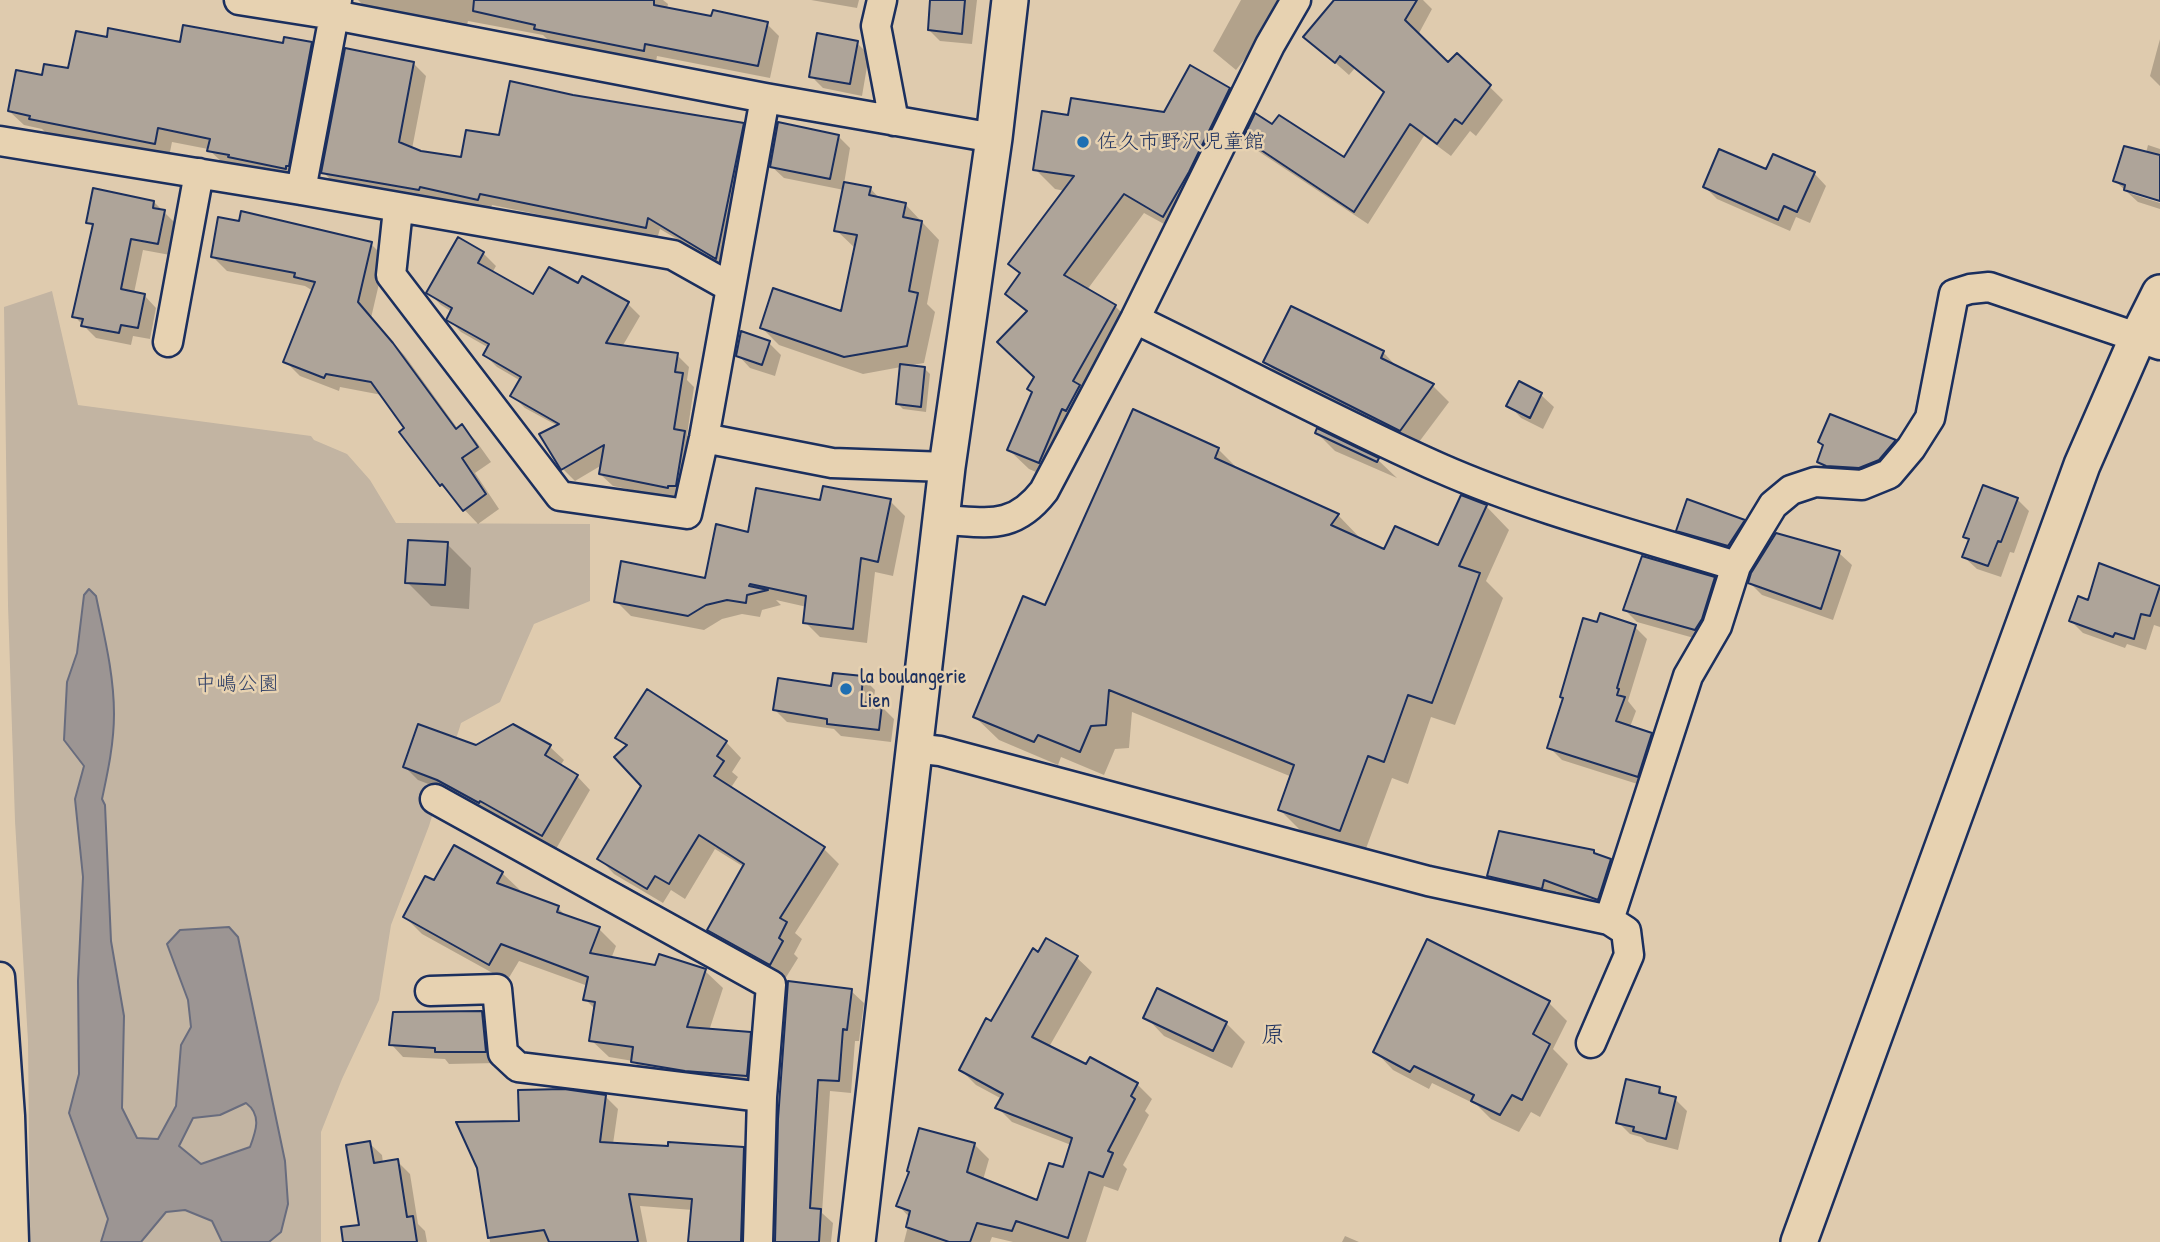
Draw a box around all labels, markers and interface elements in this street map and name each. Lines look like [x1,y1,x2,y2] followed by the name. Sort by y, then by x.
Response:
[1097,129,1265,155] place label: 佐久市野沢児童館
[1075,134,1091,150] marker: 佐久市野沢児童館
[860,664,966,714] place label: la boulangerie Lien
[195,671,279,697] park label: 中嶋公園
[838,681,854,697] marker: la boulangerie Lien
[1261,1022,1285,1050] district label: 原

